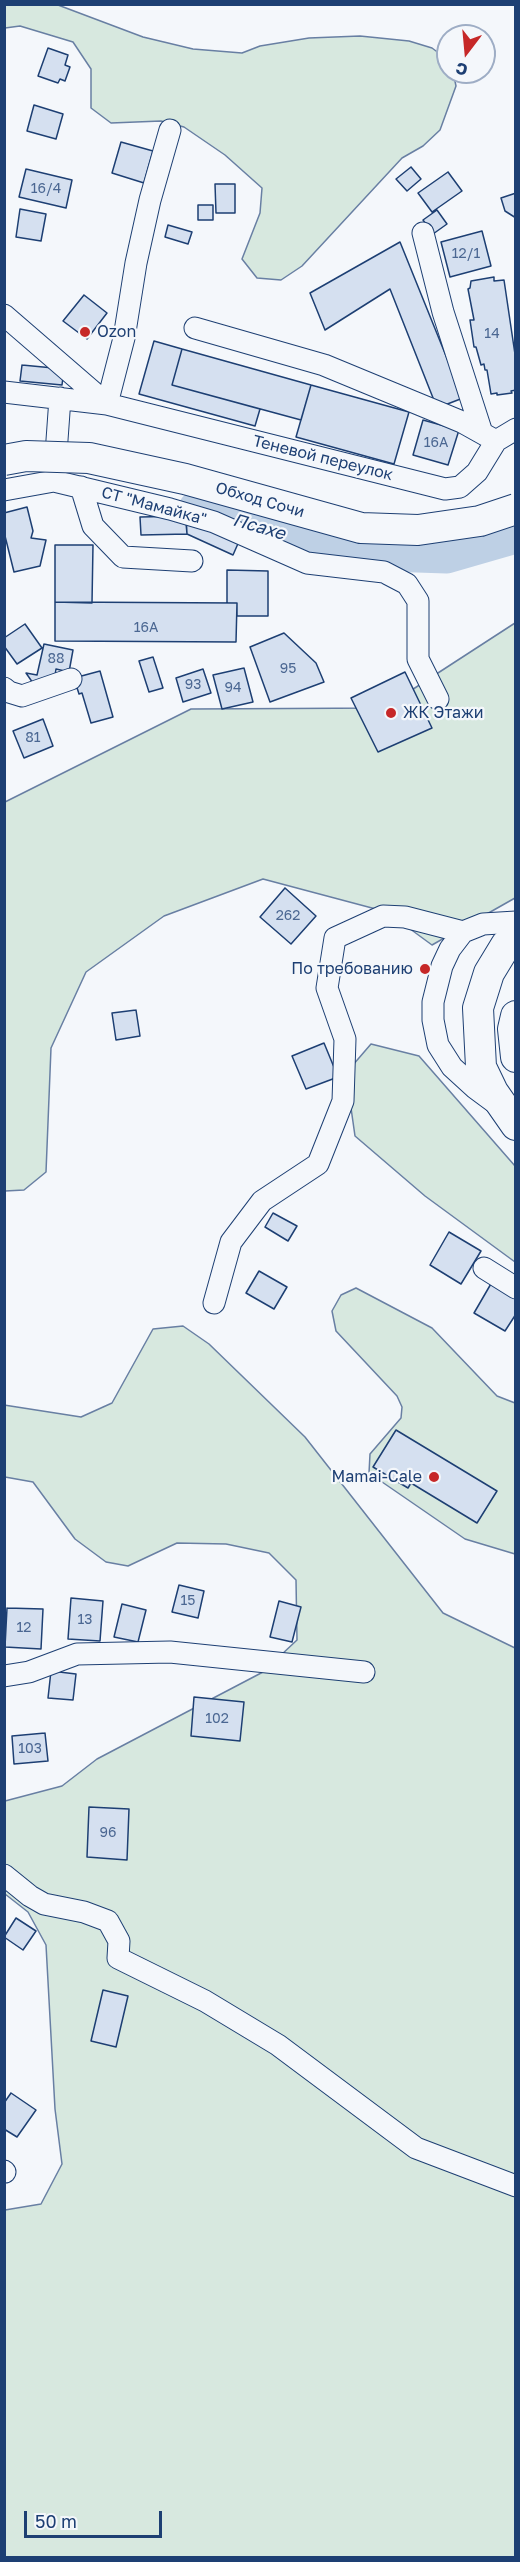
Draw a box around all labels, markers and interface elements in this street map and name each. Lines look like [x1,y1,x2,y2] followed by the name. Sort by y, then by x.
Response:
[436,24,496,84] north arrow
[453,58,470,81] text: С
[31,181,61,197] house number: 16/4
[452,246,480,262] house number: 12/1
[97,322,136,342] place label: Ozon
[78,325,92,339] marker: Ozon
[484,326,500,342] house number: 14
[251,431,395,485] street label: Теневой переулок
[424,435,448,451] house number: 16А
[213,478,307,522] street label: Обход Сочи
[99,483,209,529] street label: СТ "Мамайка"
[230,509,288,545] water label: Псахе
[134,620,158,636] house number: 16А
[47,651,65,667] house number: 88
[280,661,296,677] house number: 95
[185,677,201,693] house number: 93
[224,680,242,696] house number: 94
[403,703,484,723] place label: ЖК Этажи
[384,706,398,720] marker: ЖК Этажи
[25,730,41,746] house number: 81
[276,908,300,924] house number: 262
[291,959,413,979] place label: По требованию
[418,962,432,976] marker: По требованию
[331,1467,422,1487] place label: Mamai-Cale
[427,1470,441,1484] marker: Mamai-Cale
[181,1593,195,1609] house number: 15
[78,1612,92,1628] house number: 13
[17,1620,31,1636] house number: 12
[205,1711,229,1727] house number: 102
[18,1741,42,1757] house number: 103
[100,1825,116,1841] house number: 96
[27,2499,165,2537] scale bar
[35,2510,77,2532] text: 50 m

